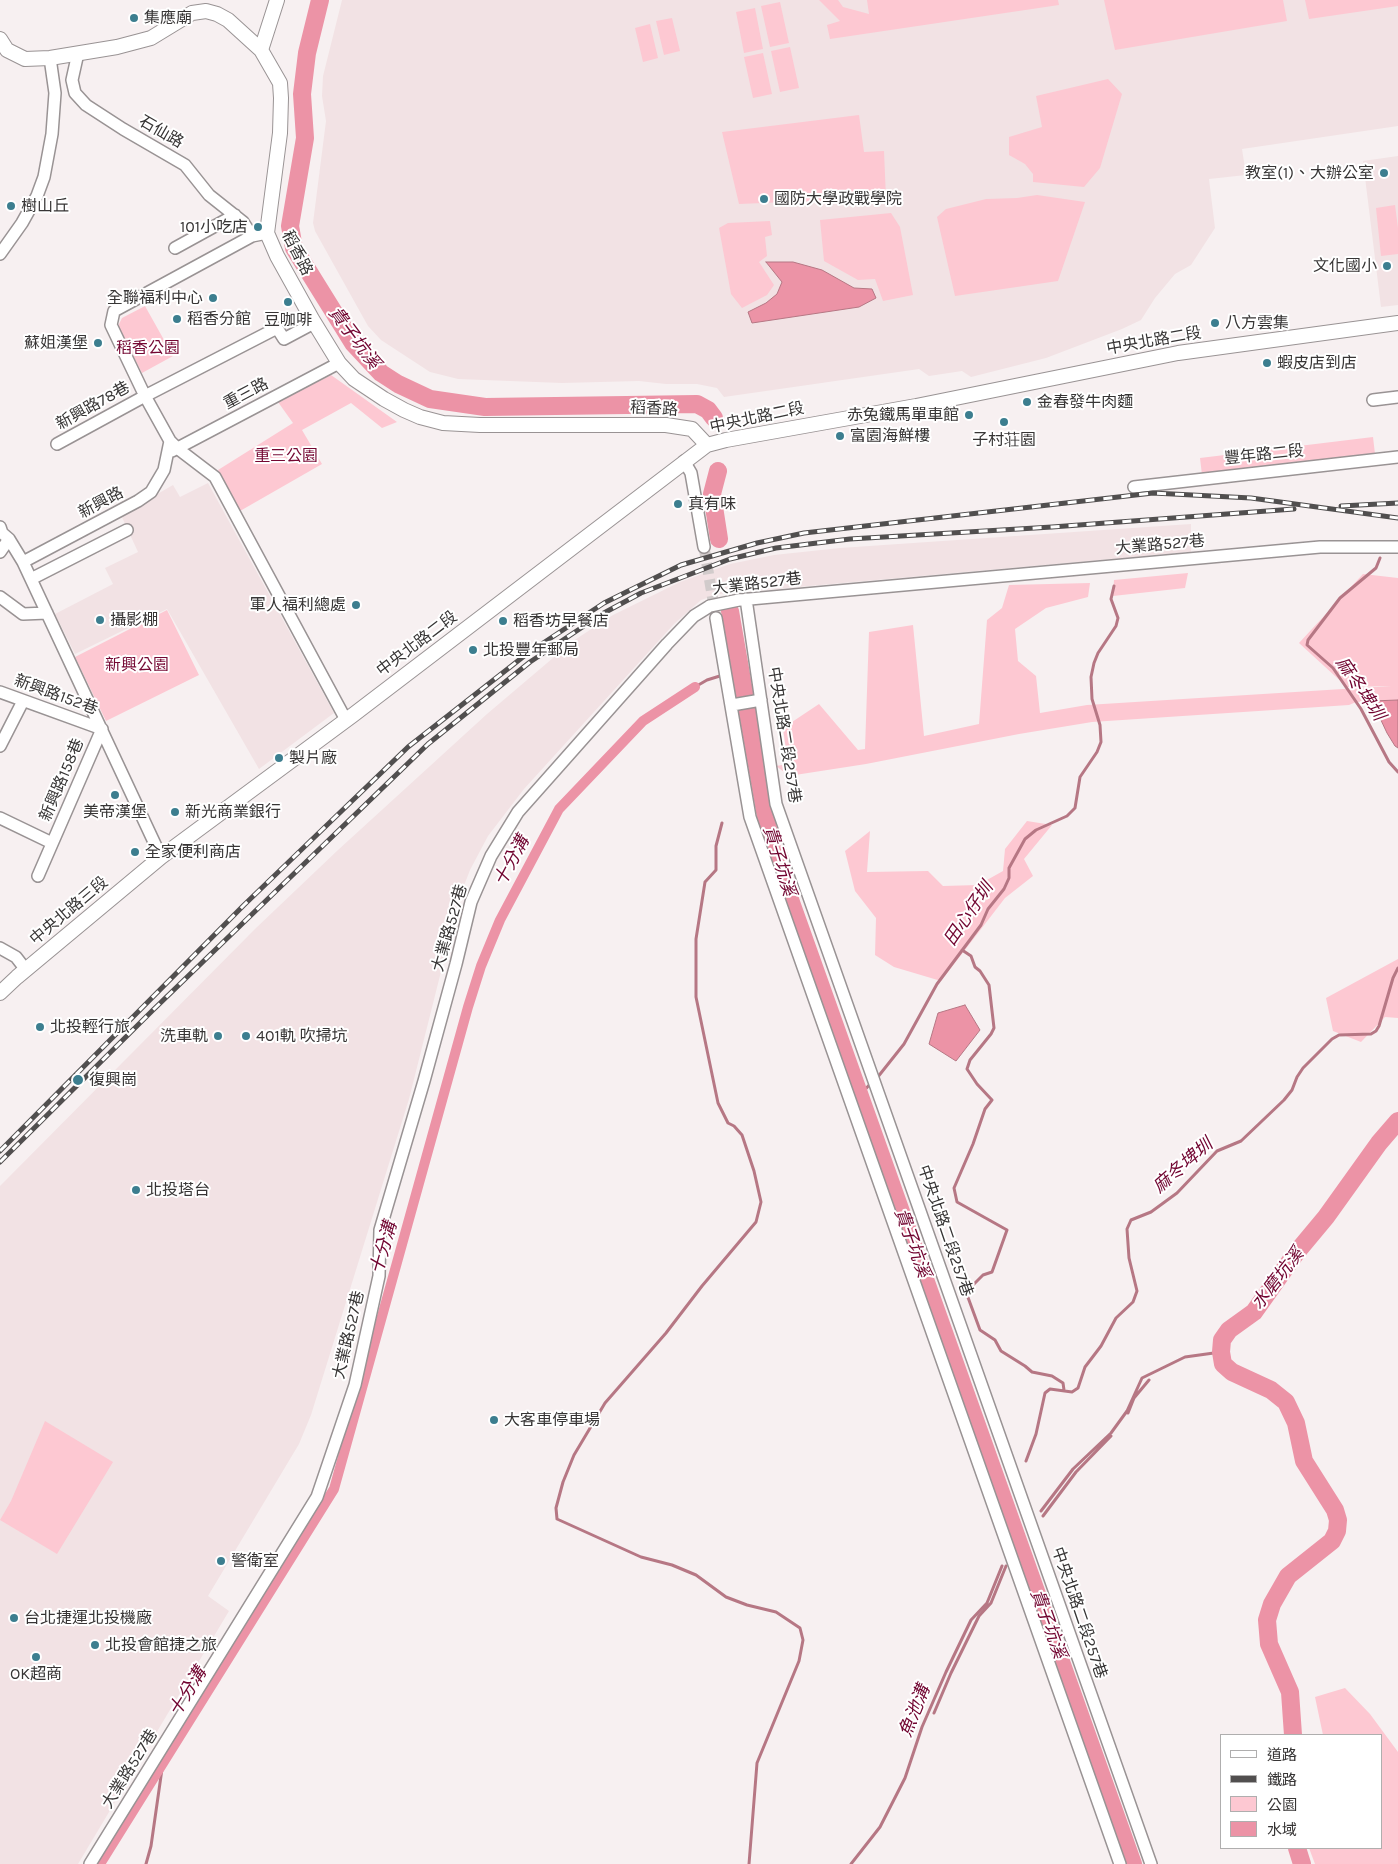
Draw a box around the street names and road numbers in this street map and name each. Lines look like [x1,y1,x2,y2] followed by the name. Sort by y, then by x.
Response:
[135,112,187,152] street label: 石仙路
[278,227,316,279] street label: 稻香路
[1105,323,1203,359] street label: 中央北路二段
[220,374,272,414] street label: 重三路
[53,378,133,434] street label: 新興路78巷
[630,398,678,420] street label: 稻香路
[708,399,806,437] street label: 中央北路二段
[1223,441,1305,469] street label: 豐年路二段
[75,483,127,523] street label: 新興路
[1114,532,1206,558] street label: 大業路527巷
[711,569,803,599] street label: 大業路527巷
[373,607,461,681] street label: 中央北路二段
[764,665,804,805] street label: 中央北路二段257巷
[12,671,100,719] street label: 新興路152巷
[36,736,88,824] street label: 新興路158巷
[26,873,112,949] street label: 中央北路三段
[428,882,472,974] street label: 大業路527巷
[913,1163,977,1299] street label: 中央北路二段257巷
[330,1289,368,1381] street label: 大業路527巷
[1047,1545,1111,1681] street label: 中央北路二段257巷
[98,1726,162,1812] street label: 大業路527巷

